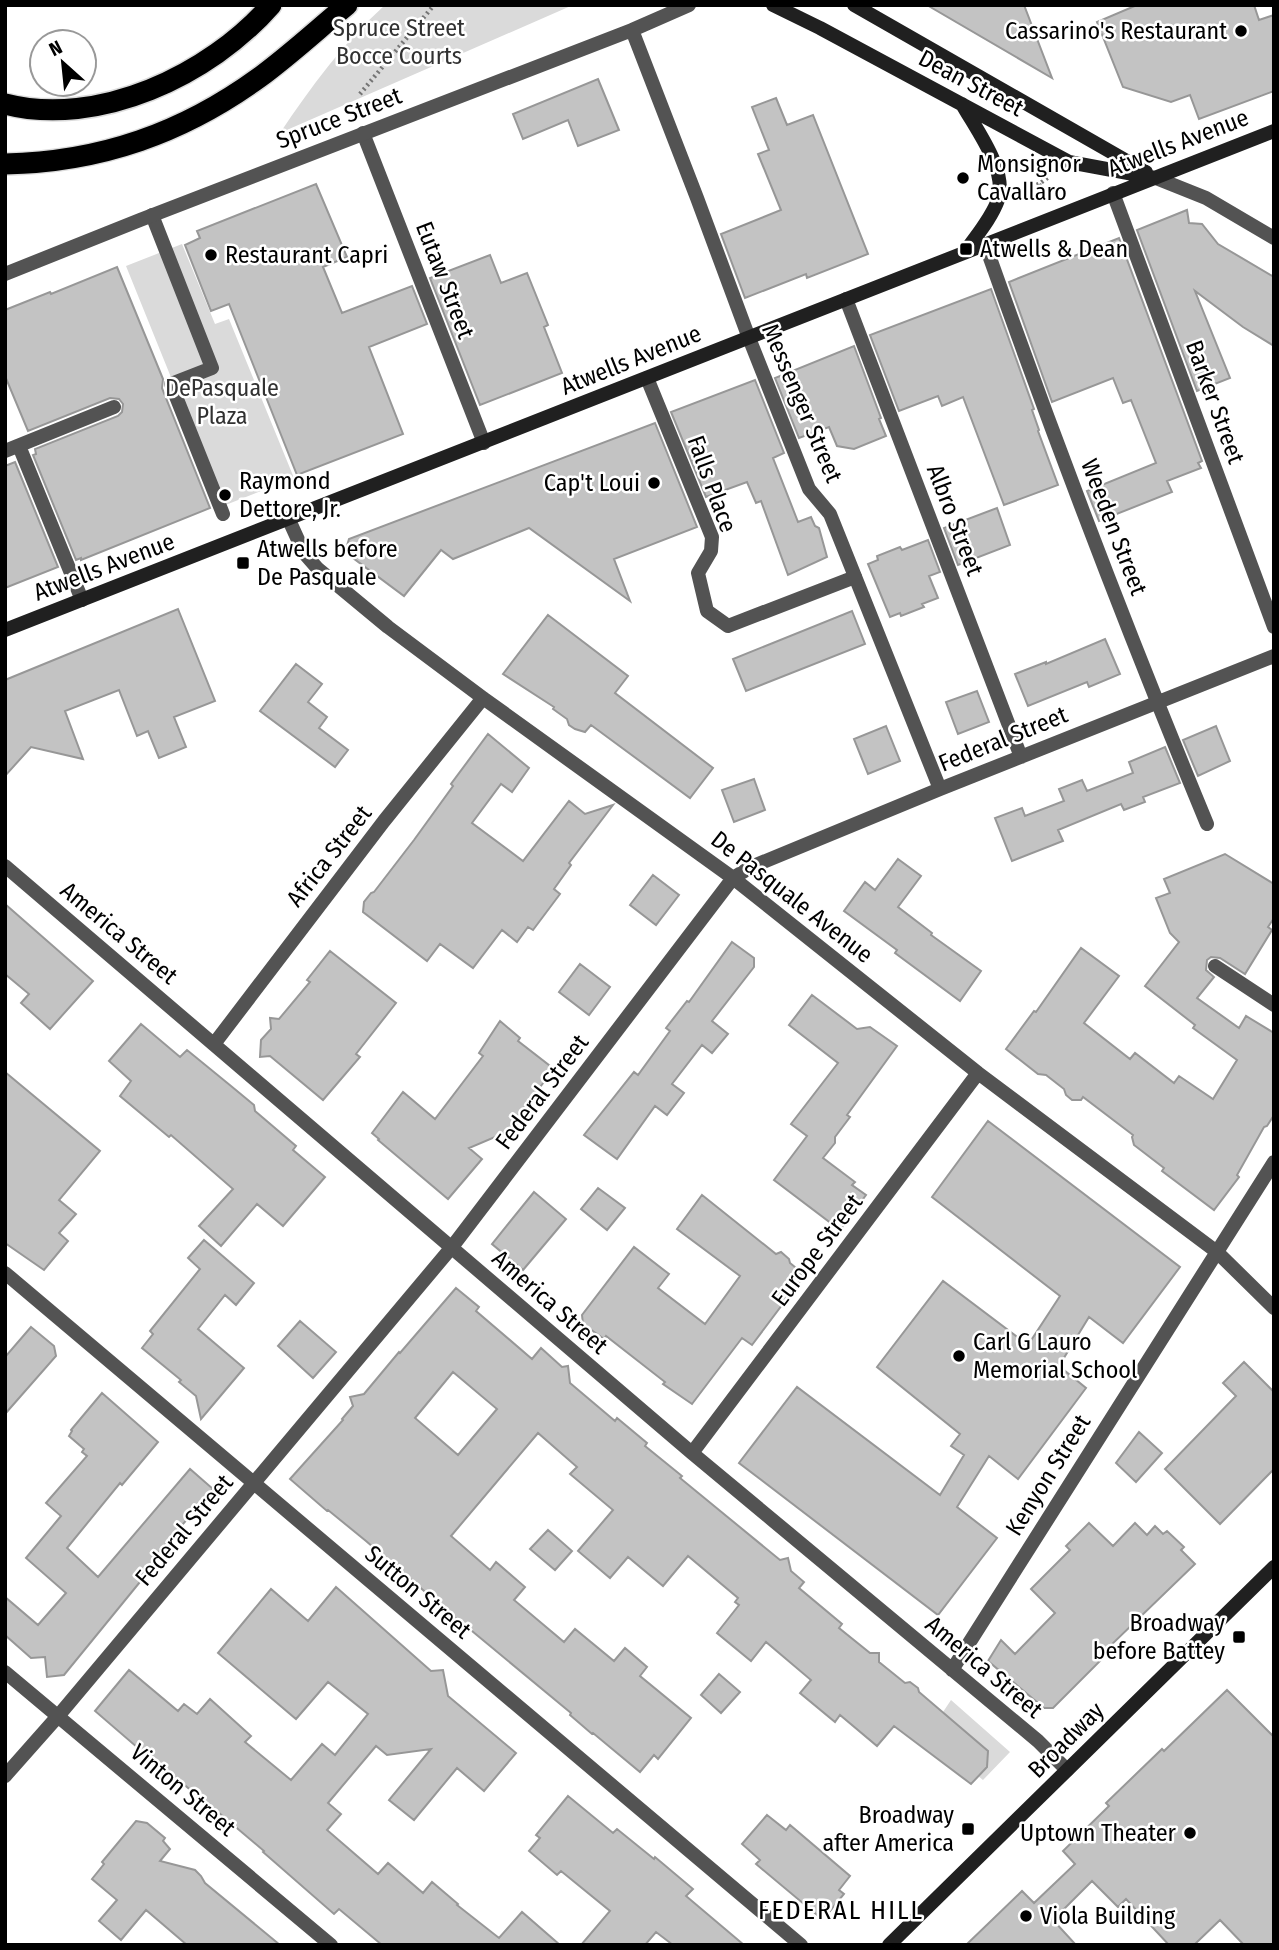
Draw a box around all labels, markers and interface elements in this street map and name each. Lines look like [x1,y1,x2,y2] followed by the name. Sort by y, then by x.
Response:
[333,14,465,70] park label: Spruce Street Bocce Courts
[1005,17,1227,45] place label: Cassarino's Restaurant
[1233,23,1249,39] marker: Cassarino's Restaurant
[28,28,98,98] north arrow
[45,35,66,61] text: N
[914,44,1028,122] street label: Dean Street
[272,81,406,155] street label: Spruce Street
[1104,103,1252,183] street label: Atwells Avenue
[977,150,1081,206] place label: Monsignor Cavallaro
[955,170,971,186] marker: Monsignor Cavallaro
[410,217,480,343] street label: Eutaw Street
[980,235,1128,263] place label: Atwells & Dean
[225,241,388,269] place label: Restaurant Capri
[958,241,974,257] marker: Atwells & Dean
[203,247,219,263] marker: Restaurant Capri
[557,319,705,401] street label: Atwells Avenue
[756,320,848,487] street label: Messenger Street
[1180,337,1250,468] street label: Barker Street
[165,374,279,430] park label: DePasquale Plaza
[682,432,742,536] street label: Falls Place
[1075,455,1153,599] street label: Weeden Street
[921,460,989,580] street label: Albro Street
[239,467,341,523] place label: Raymond Dettore, Jr.
[544,469,640,497] place label: Cap't Loui
[646,475,662,491] marker: Cap't Loui
[217,487,233,503] marker: Raymond Dettore, Jr.
[30,527,178,607] street label: Atwells Avenue
[257,535,398,591] place label: Atwells before De Pasquale
[235,555,251,571] marker: Atwells before De Pasquale
[935,700,1072,778] street label: Federal Street
[281,800,377,912] street label: Africa Street
[706,825,878,969] street label: De Pasquale Avenue
[55,876,183,990] street label: America Street
[490,1029,594,1155] street label: Federal Street
[766,1188,868,1312] street label: Europe Street
[487,1244,614,1360] street label: America Street
[973,1328,1137,1384] place label: Carl G Lauro Memorial School
[951,1348,967,1364] marker: Carl G Lauro Memorial School
[1000,1409,1096,1541] street label: Kenyon Street
[129,1469,239,1591] street label: Federal Street
[359,1540,477,1645] street label: Sutton Street
[1093,1609,1225,1665] place label: Broadway before Battey
[920,1610,1048,1724] street label: America Street
[1231,1629,1247,1645] marker: Broadway before Battey
[1022,1696,1110,1784] street label: Broadway
[125,1738,241,1842] street label: Vinton Street
[822,1801,954,1857] place label: Broadway after America
[1020,1819,1177,1847] place label: Uptown Theater
[960,1821,976,1837] marker: Broadway after America
[1182,1825,1198,1841] marker: Uptown Theater
[758,1895,924,1926] district label: FEDERAL HILL
[1040,1902,1176,1930] place label: Viola Building
[1018,1908,1034,1924] marker: Viola Building

